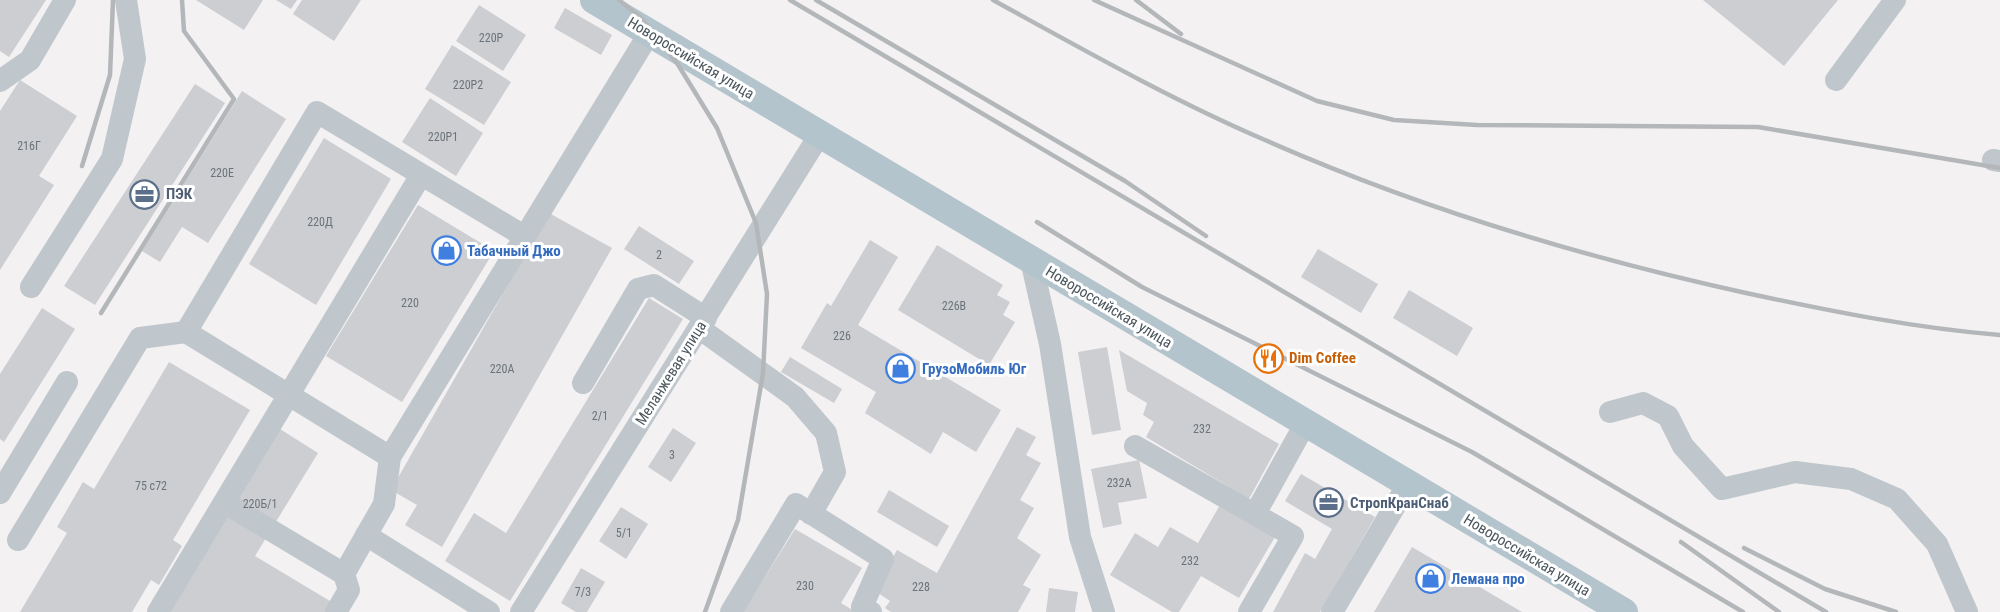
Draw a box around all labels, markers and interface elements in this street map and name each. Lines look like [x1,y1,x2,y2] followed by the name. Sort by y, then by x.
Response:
[625,13,757,103] street label: Новороссийская улица
[479,31,504,45] house number: 220Р
[453,78,483,92] house number: 220Р2
[428,130,458,144] house number: 220Р1
[17,139,41,153] house number: 216Г
[210,166,234,180] house number: 220Е
[129,178,161,210] office icon: ПЭК
[166,185,193,203] place label: ПЭК
[307,215,333,229] house number: 220Д
[430,235,462,267] shop icon: Табачный Джо
[467,242,561,260] place label: Табачный Джо
[656,248,662,262] house number: 2
[1043,262,1175,352] street label: Новороссийская улица
[401,296,419,310] house number: 220
[942,299,966,313] house number: 226В
[632,318,710,428] street label: Меланжевая улица
[833,329,851,343] house number: 226
[1252,342,1284,374] restaurant icon: Dim Coffee
[1289,349,1356,367] place label: Dim Coffee
[885,353,917,385] shop icon: ГрузоМобиль Юг
[922,360,1027,378] place label: ГрузоМобиль Юг
[490,362,514,376] house number: 220А
[592,409,608,423] house number: 2/1
[1193,422,1211,436] house number: 232
[669,448,675,462] house number: 3
[1107,476,1131,490] house number: 232А
[135,479,167,493] house number: 75 с72
[1313,487,1345,519] office icon: СтропКранСнаб
[1350,494,1449,512] place label: СтропКранСнаб
[243,497,277,511] house number: 220Б/1
[1461,510,1593,600] street label: Новороссийская улица
[616,526,632,540] house number: 5/1
[1181,554,1199,568] house number: 232
[1414,563,1446,595] shop icon: Лемана про
[1451,570,1525,588] place label: Лемана про
[796,579,814,593] house number: 230
[912,580,930,594] house number: 228
[575,585,591,599] house number: 7/3

